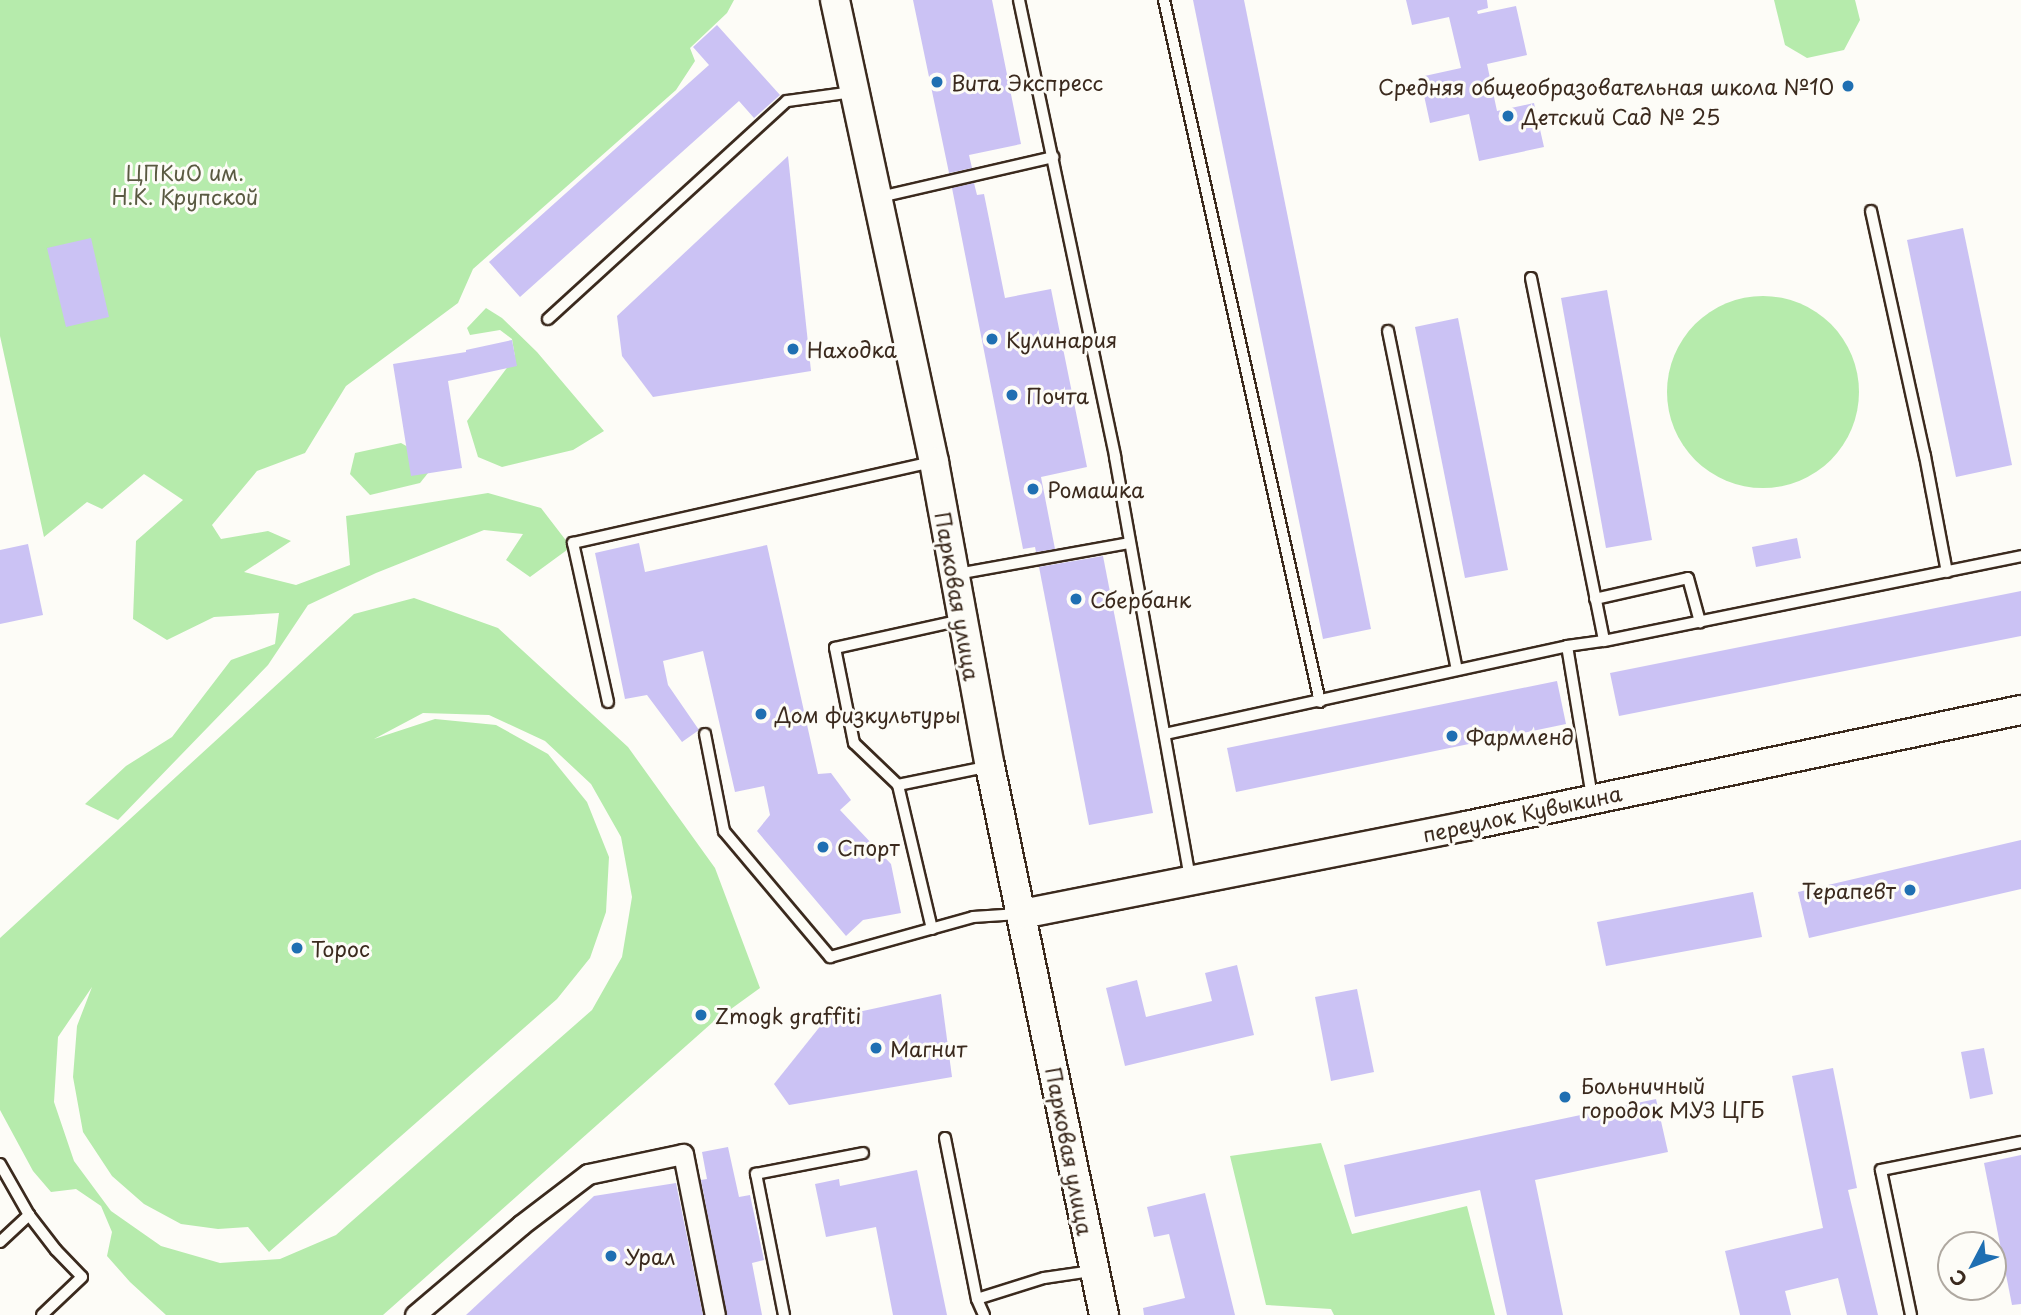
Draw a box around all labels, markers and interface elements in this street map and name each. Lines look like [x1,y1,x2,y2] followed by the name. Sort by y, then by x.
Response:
[951,69,1103,95] place label: Вита Экспресс
[1376,73,1834,99] place label: Средняя общеобразовательная школа №10
[929,74,945,90] marker: Вита Экспресс
[1840,78,1856,94] marker: Средняя общеобразовательная школа №10
[1522,103,1720,129] place label: Детский Сад № 25
[1500,108,1516,124] marker: Детский Сад № 25
[111,159,259,209] park label: ЦПКиО им. Н.К. Крупской
[1006,326,1117,352] place label: Кулинария
[984,331,1000,347] marker: Кулинария
[807,336,897,362] place label: Находка
[785,341,801,357] marker: Находка
[1026,382,1089,408] place label: Почта
[1004,387,1020,403] marker: Почта
[1047,476,1144,502] place label: Ромашка
[1025,481,1041,497] marker: Ромашка
[931,509,985,683] street label: Парковая улица
[1090,586,1191,612] place label: Сбербанк
[1068,591,1084,607] marker: Сбербанк
[775,701,963,727] place label: Дом физкультуры
[753,706,769,722] marker: Дом физкультуры
[1466,723,1574,749] place label: Фармленд
[1444,728,1460,744] marker: Фармленд
[1420,780,1624,846] street label: переулок Кувыкина
[837,834,900,860] place label: Спорт
[815,839,831,855] marker: Спорт
[1802,877,1896,903] place label: Терапевт
[1902,882,1918,898] marker: Терапевт
[311,935,370,961] place label: Торос
[289,940,305,956] marker: Торос
[715,1002,862,1028] place label: Zmogk graffiti
[693,1007,709,1023] marker: Zmogk graffiti
[890,1035,967,1061] place label: Магнит
[868,1040,884,1056] marker: Магнит
[1041,1064,1099,1238] street label: Парковая улица
[1581,1072,1766,1122] place label: Больничный городок МУЗ ЦГБ
[1555,1087,1575,1107] marker: Больничный городок МУЗ ЦГБ
[1937,1231,2007,1301] north arrow
[625,1243,675,1269] place label: Урал
[603,1248,619,1264] marker: Урал
[1943,1264,1973,1293] text: С

